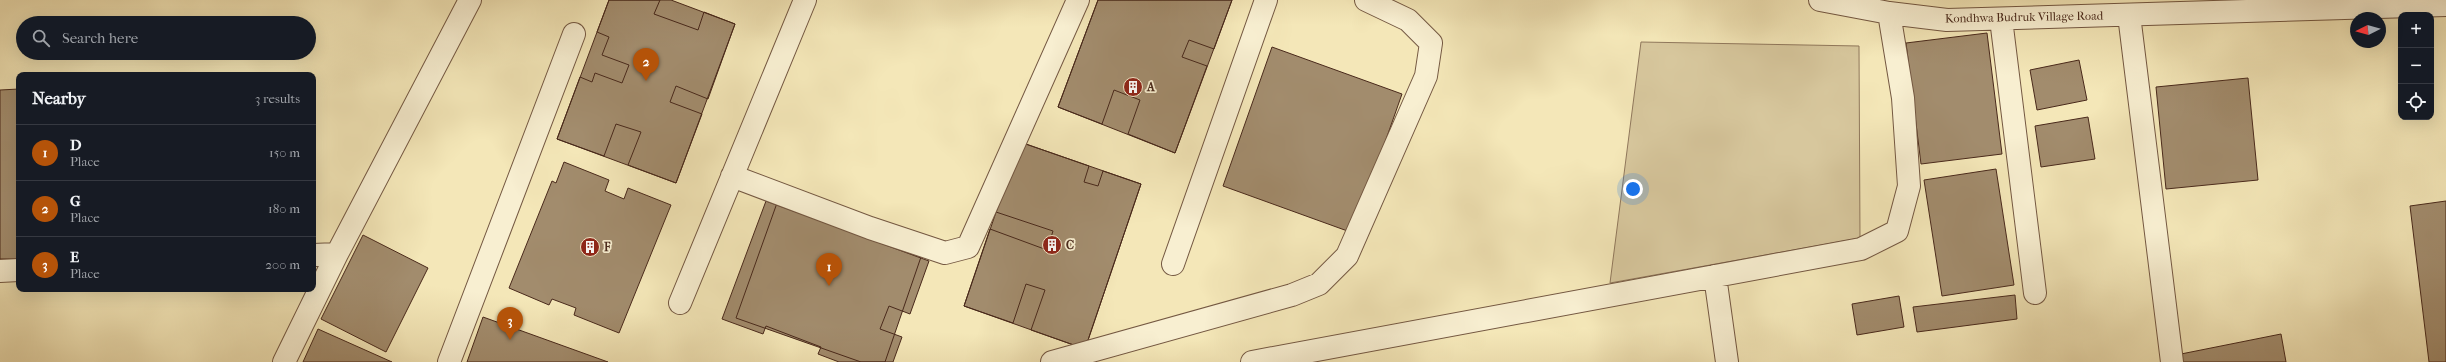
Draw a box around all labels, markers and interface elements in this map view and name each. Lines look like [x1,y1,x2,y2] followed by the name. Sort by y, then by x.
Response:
[1945,9,2104,25] street label: Kondhwa Budruk Village Road
[2350,12,2386,48] north arrow
[2398,12,2434,120] map controls
[2398,12,2434,48] button: +
[16,16,316,60] search box
[30,27,52,49] icon: search
[62,29,138,47] text: Search here
[633,48,659,81] pin: 2
[2398,48,2434,84] button: −
[1122,76,1144,98] building icon: A
[1146,80,1156,94] place label: A
[2398,84,2434,120] button: locate
[32,88,86,108] text: Nearby
[255,91,300,106] text: 3 results
[70,136,81,154] text: D
[43,145,47,160] text: 1
[269,145,300,160] text: 150 m
[70,154,100,169] text: Place
[1623,179,1643,199] your location
[70,192,81,210] text: G
[42,201,48,216] text: 2
[268,201,300,216] text: 180 m
[70,210,100,225] text: Place
[1041,234,1063,256] building icon: C
[579,236,601,258] building icon: F
[1066,238,1074,252] place label: C
[603,240,611,254] place label: F
[70,248,79,266] text: E
[816,253,842,286] pin: 1
[42,257,48,272] text: 3
[265,257,300,272] text: 200 m
[70,266,100,281] text: Place
[497,307,523,340] pin: 3

